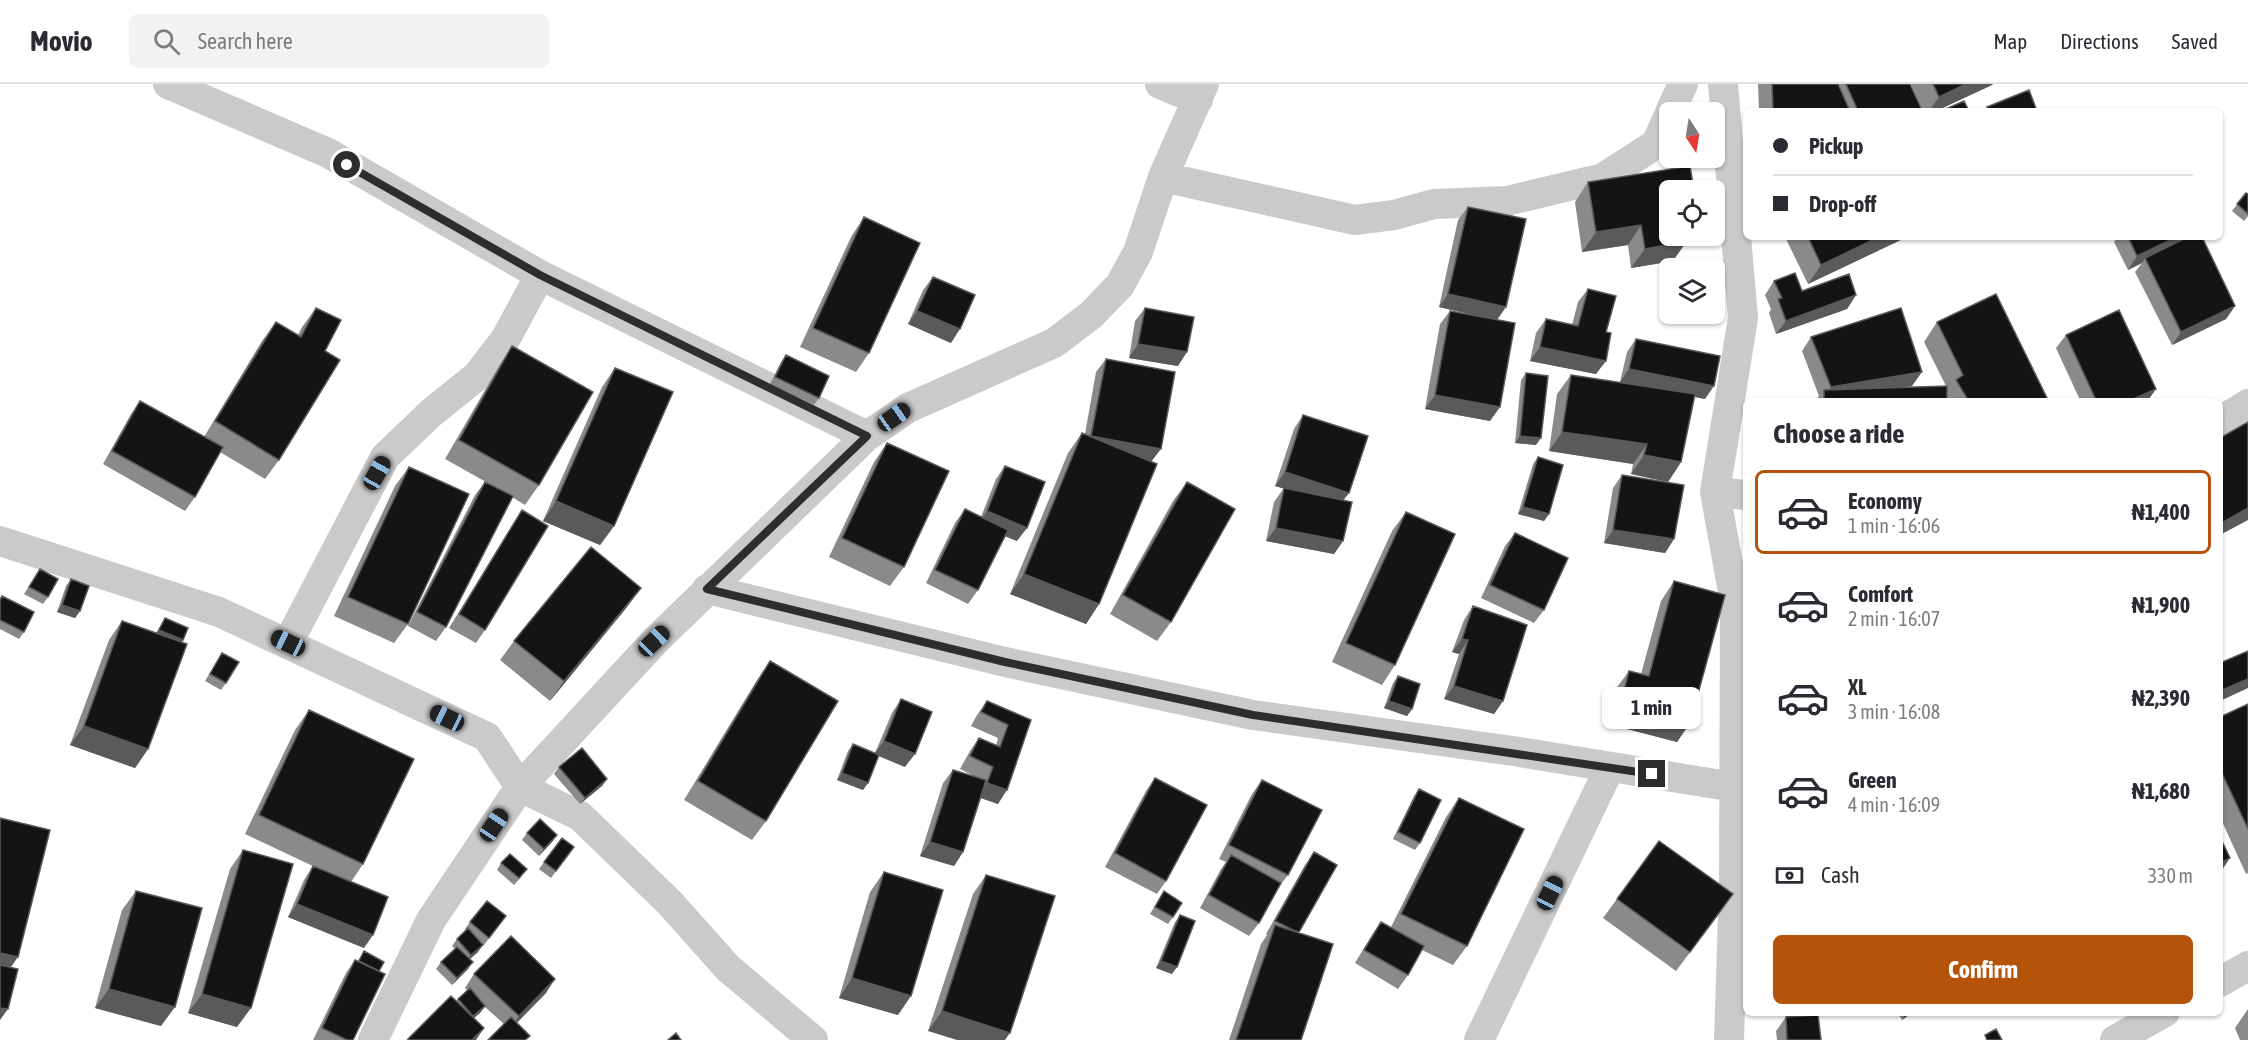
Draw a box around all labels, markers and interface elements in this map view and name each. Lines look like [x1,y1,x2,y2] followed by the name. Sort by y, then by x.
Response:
[129,14,549,68] search box
[30,25,93,57] text: Movio
[150,25,183,58] icon: search
[198,28,293,54] text: Search here
[1993,29,2027,53] text: Map
[2060,29,2139,53] text: Directions
[2172,29,2218,53] text: Saved
[1659,102,1725,168] north arrow
[1659,102,1725,324] map controls
[1809,133,1864,159] text: Pickup
[333,151,360,178] route start
[1659,180,1725,246] button: locate
[1809,191,1876,217] text: Drop-off
[1659,258,1725,324] button: layers
[874,399,914,435] car
[1773,418,1905,449] text: Choose a ride
[360,453,394,493] car
[1776,485,1830,539] icon: car
[1848,488,1922,514] text: Economy
[2132,499,2190,525] text: ₦1,400
[1848,514,1940,537] text: 1 min · 16:06
[1776,578,1830,632] icon: car
[1848,581,1913,607] text: Comfort
[2132,592,2190,618] text: ₦1,900
[1848,607,1940,630] text: 2 min · 16:07
[635,622,673,660] car
[268,627,308,659] car
[1776,671,1830,725] icon: car
[1848,674,1866,700] text: XL
[2132,685,2190,711] text: ₦2,390
[1602,687,1702,729] callout: 1 min
[1631,696,1672,719] text: 1 min
[1848,700,1940,723] text: 3 min · 16:08
[427,702,467,734] car
[1638,760,1665,787] route end
[1776,764,1830,818] icon: car
[1848,767,1897,793] text: Green
[2132,778,2190,804] text: ₦1,680
[1848,793,1940,816] text: 4 min · 16:09
[476,805,512,845] car
[1773,859,1806,892] icon: cash
[1821,862,1860,888] text: Cash
[2148,864,2193,887] text: 330 m
[1534,873,1566,913] car
[1773,935,2193,1004] button: Confirm

